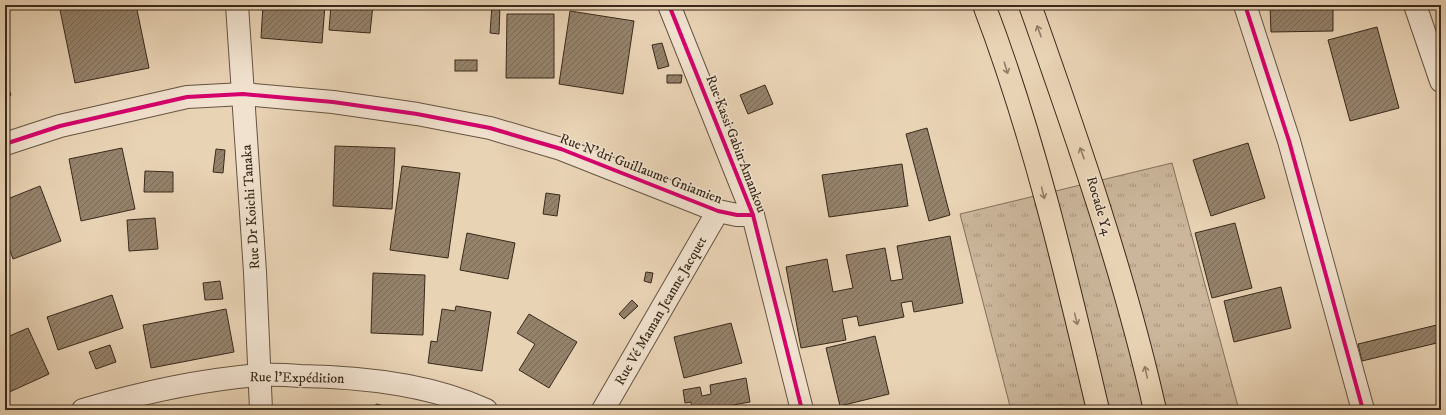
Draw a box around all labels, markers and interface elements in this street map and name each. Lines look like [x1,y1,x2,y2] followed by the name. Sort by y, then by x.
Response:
[1034,25,1042,37] one-way arrow
[1003,61,1010,74] one-way arrow
[701,73,771,216] street label: Rue Kassi Gabin Amankou
[557,130,726,209] street label: Rue N'dri Guillaume Gniamien
[238,144,264,270] street label: Rue Dr Koichi Tanaka
[1078,148,1086,160] one-way arrow
[1082,174,1116,239] street label: Rocade Y4
[1040,186,1048,199] one-way arrow
[611,233,711,389] street label: Rue Vé Maman Jeanne Jacquet
[1072,312,1080,325] one-way arrow
[1142,366,1150,379] one-way arrow
[249,368,345,388] street label: Rue l'Expédition

